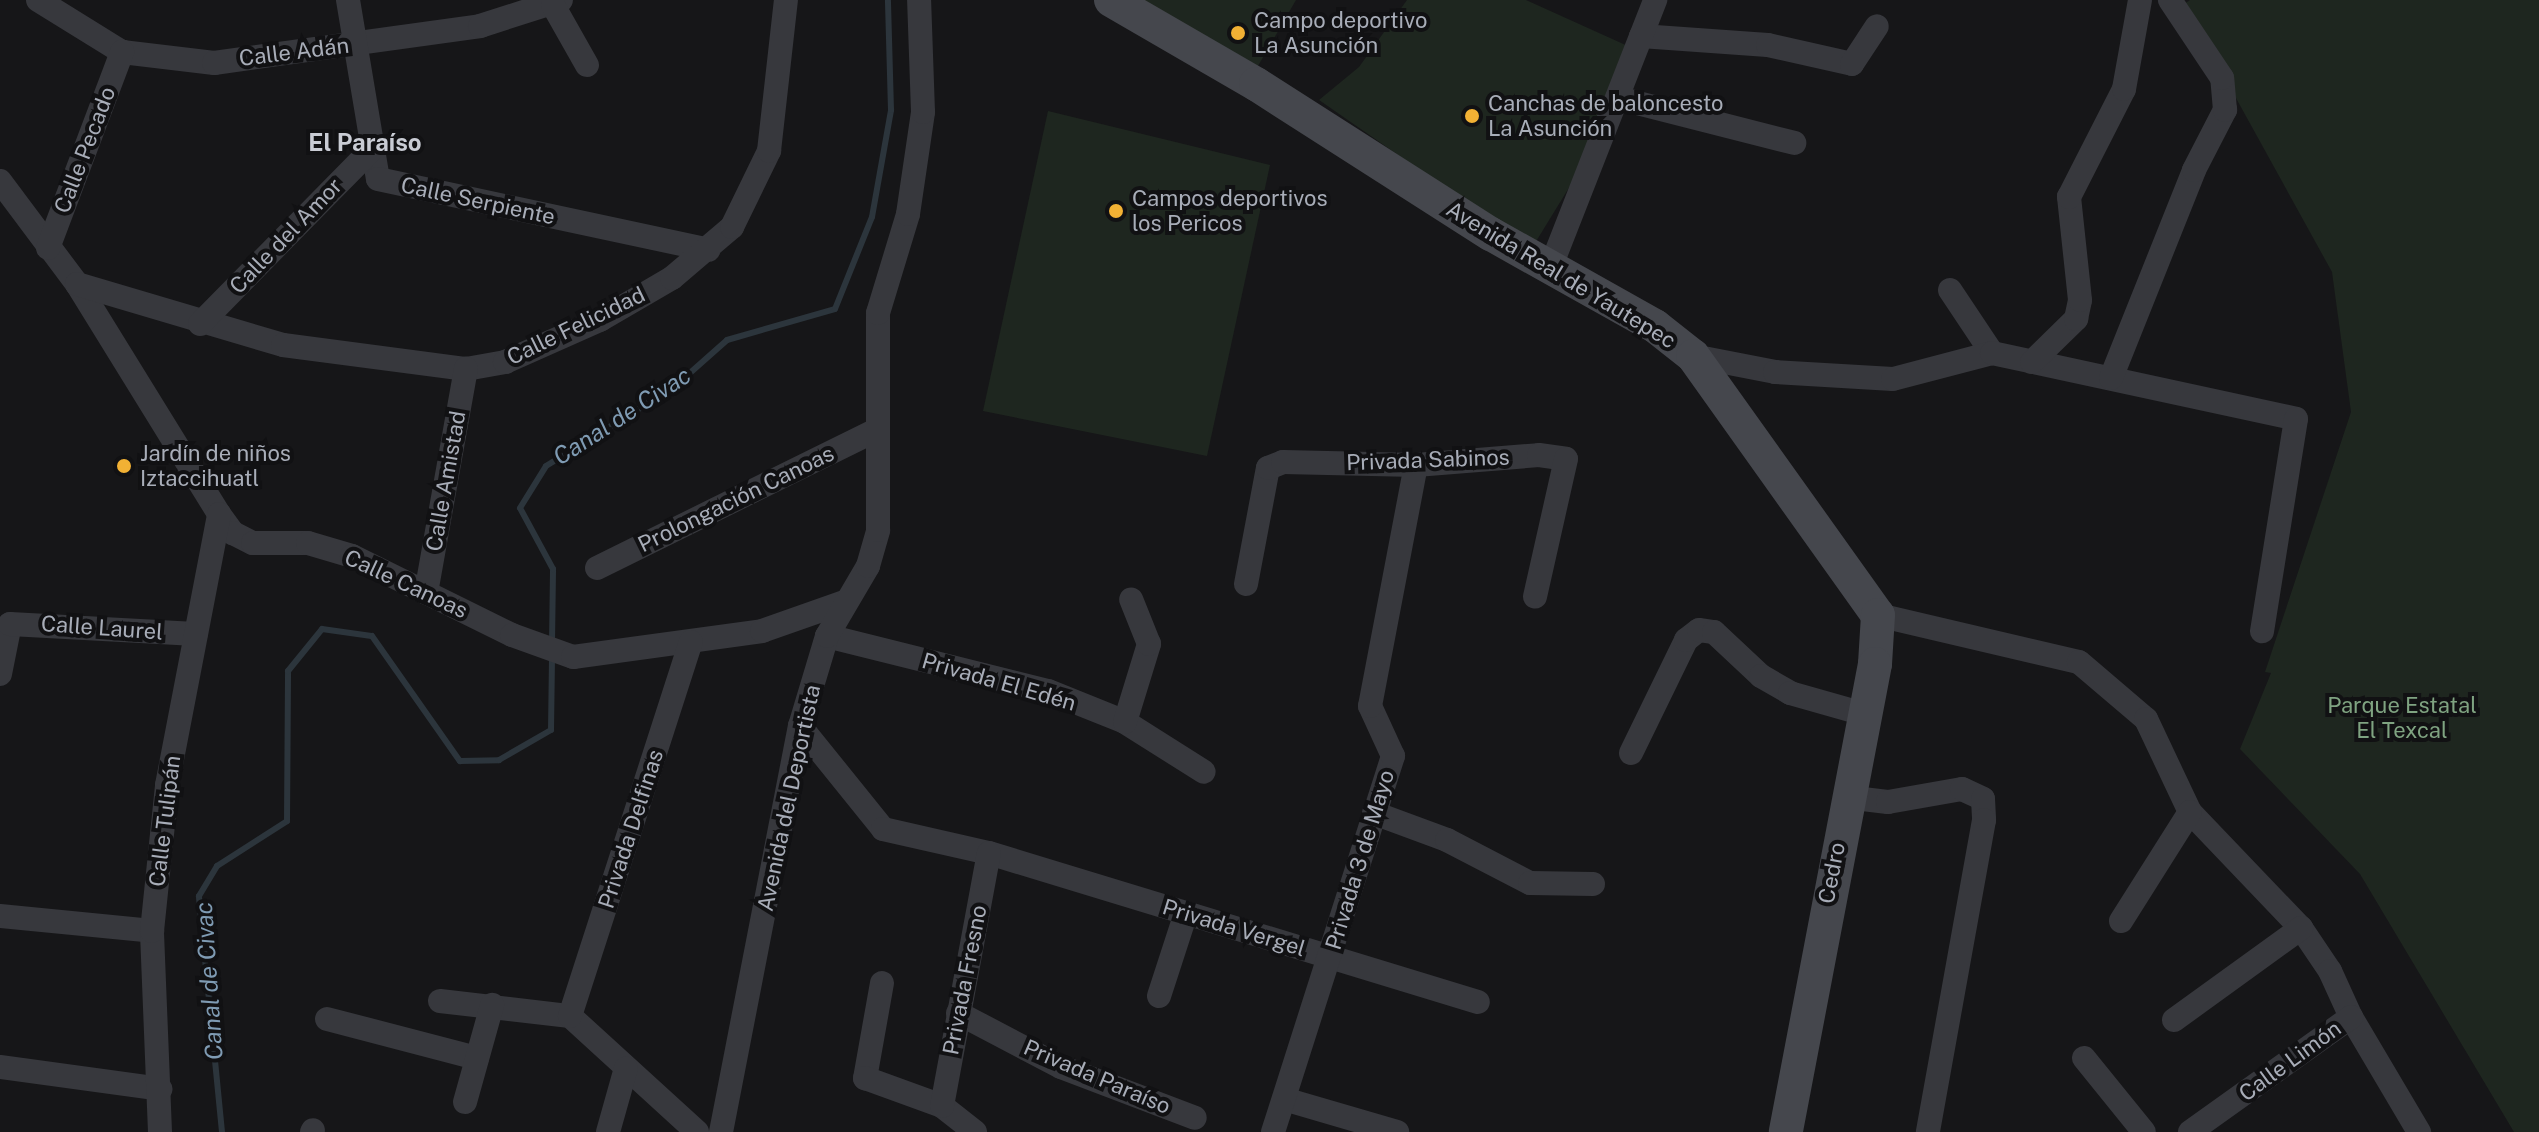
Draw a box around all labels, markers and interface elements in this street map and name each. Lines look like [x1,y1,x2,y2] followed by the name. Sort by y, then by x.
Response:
[1254,7,1428,58] place label: Campo deportivo La Asunción
[1229,24,1247,42] marker: Campo deportivo La Asunción
[237,32,351,72] street label: Calle Adán
[49,83,121,217] street label: Calle Pecado
[1488,90,1724,142] place label: Canchas de baloncesto La Asunción
[1463,107,1481,125] marker: Canchas de baloncesto La Asunción
[308,129,422,157] district label: El Paraíso
[398,172,558,230] street label: Calle Serpiente
[224,173,348,299] street label: Calle del Amor
[1132,185,1328,236] place label: Campos deportivos los Pericos
[1441,196,1681,354] street label: Avenida Real de Yautepec
[1107,202,1125,220] marker: Campos deportivos los Pericos
[503,281,649,371] street label: Calle Felicidad
[548,361,696,471] water label: Canal de Civac
[421,409,471,553] street label: Calle Amistad
[140,440,291,492] place label: Jardín de niños Iztaccihuatl
[634,440,838,558] street label: Prolongación Canoas
[1346,444,1510,476] street label: Privada Sabinos
[115,457,133,475] marker: Jardín de niños Iztaccihuatl
[340,544,472,624] street label: Calle Canoas
[40,611,164,645] street label: Calle Laurel
[919,647,1079,717] street label: Privada El Edén
[752,682,826,914] street label: Avenida del Deportista
[2327,692,2477,744] park label: Parque Estatal El Texcal
[593,746,669,912] street label: Privada Delfinas
[144,754,186,888] street label: Calle Tulipán
[1320,767,1400,953] street label: Privada 3 de Mayo
[1813,840,1851,906] street label: Cedro
[1159,894,1309,962] street label: Privada Vergel
[189,901,229,1061] water label: Canal de Civac
[938,903,992,1057] street label: Privada Fresno
[2234,1015,2346,1107] street label: Calle Limón
[1020,1034,1174,1120] street label: Privada Paraíso

